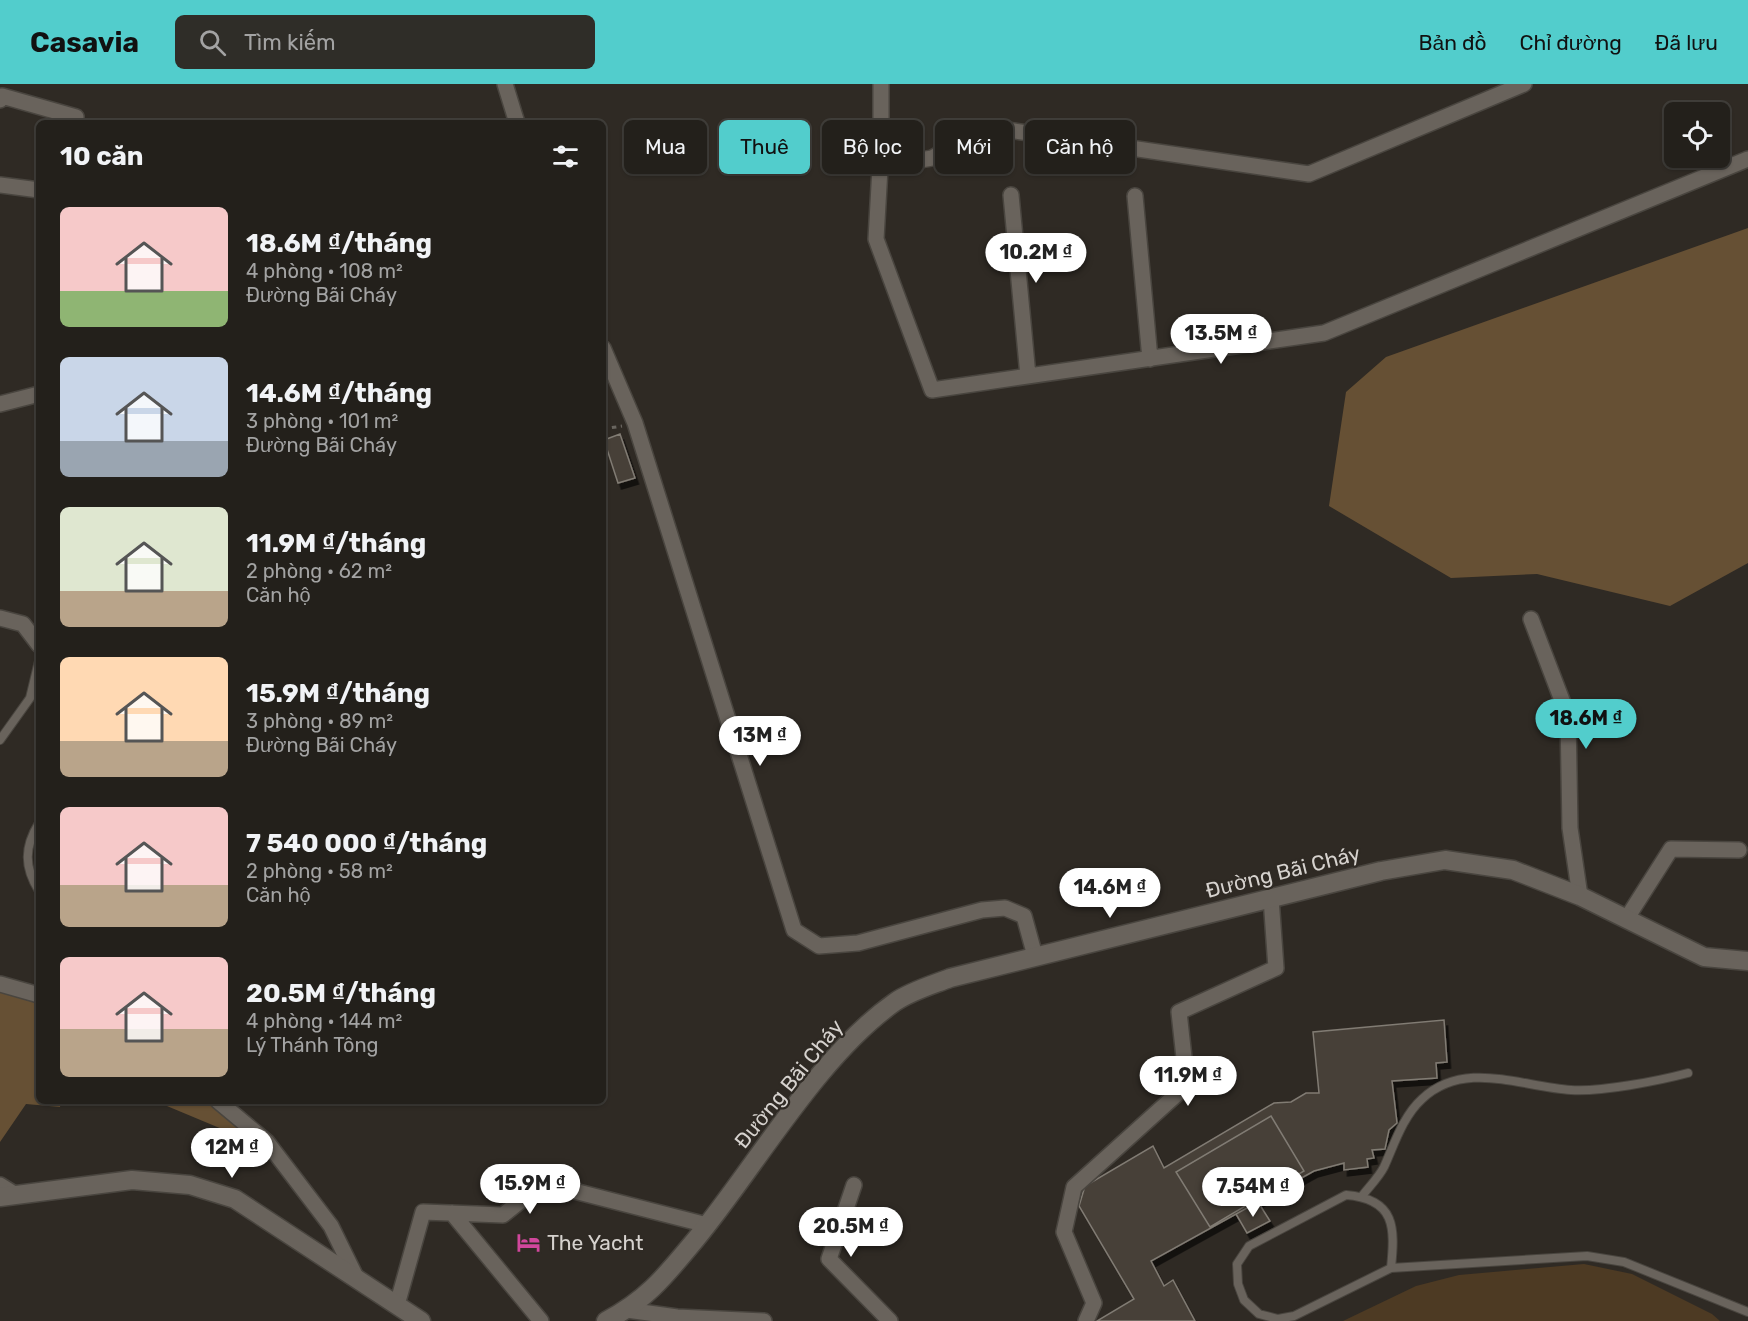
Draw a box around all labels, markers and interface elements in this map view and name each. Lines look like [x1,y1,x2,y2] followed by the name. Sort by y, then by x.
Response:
[175,15,595,69] search box
[30,26,139,59] text: Casavia
[196,26,229,59] icon: search
[244,29,336,56] text: Tìm kiếm
[1418,30,1487,55] text: Bản đồ
[1520,30,1622,55] text: Chỉ đường
[1655,30,1718,55] text: Đã lưu
[1664,102,1730,168] map controls
[1664,102,1730,168] button: locate
[624,120,707,174] chip: Mua
[719,120,810,174] chip: Thuê
[822,120,923,174] chip: Bộ lọc
[935,120,1013,174] chip: Mới
[1025,120,1135,174] chip: Căn hộ
[549,140,582,173] icon: filters
[60,141,144,172] text: 10 căn
[246,228,432,259] text: 18.6M ₫/tháng
[108,231,180,303] icon: home
[981,233,1091,284] pin: 10.2M ₫
[999,240,1073,264] text: 10.2M ₫
[246,259,403,283] text: 4 phòng · 108 m²
[246,283,397,307] text: Đường Bãi Cháy
[1166,314,1276,365] pin: 13.5M ₫
[1185,321,1257,345] text: 13.5M ₫
[246,378,432,409] text: 14.6M ₫/tháng
[108,381,180,453] icon: home
[246,409,398,433] text: 3 phòng · 101 m²
[246,433,397,457] text: Đường Bãi Cháy
[246,528,426,559] text: 11.9M ₫/tháng
[108,531,180,603] icon: home
[246,559,392,583] text: 2 phòng · 62 m²
[246,583,311,607] text: Căn hộ
[246,678,430,709] text: 15.9M ₫/tháng
[108,681,180,753] icon: home
[1531,699,1641,750] pin: 18.6M ₫
[1549,706,1623,730] text: 18.6M ₫
[246,709,393,733] text: 3 phòng · 89 m²
[718,716,802,767] pin: 13M ₫
[733,723,787,747] text: 13M ₫
[246,733,397,757] text: Đường Bãi Cháy
[246,828,487,859] text: 7 540 000 ₫/tháng
[108,831,180,903] icon: home
[1203,840,1363,903] street label: Đường Bãi Cháy
[246,859,393,883] text: 2 phòng · 58 m²
[1055,868,1165,919] pin: 14.6M ₫
[1073,875,1147,899] text: 14.6M ₫
[246,883,311,907] text: Căn hộ
[246,978,436,1009] text: 20.5M ₫/tháng
[108,981,180,1053] icon: home
[246,1009,402,1033] text: 4 phòng · 144 m²
[729,1014,848,1153] street label: Đường Bãi Cháy
[246,1033,379,1057] text: Lý Thánh Tông
[1133,1056,1243,1107] pin: 11.9M ₫
[1154,1063,1222,1087] text: 11.9M ₫
[190,1128,274,1179] pin: 12M ₫
[205,1135,259,1159] text: 12M ₫
[475,1164,585,1215] pin: 15.9M ₫
[1198,1167,1308,1218] pin: 7.54M ₫
[494,1171,566,1195] text: 15.9M ₫
[1216,1174,1290,1198] text: 7.54M ₫
[796,1207,906,1258] pin: 20.5M ₫
[813,1214,889,1238] text: 20.5M ₫
[516,1230,542,1256] hotel icon: The Yacht
[547,1230,643,1255] place label: The Yacht

